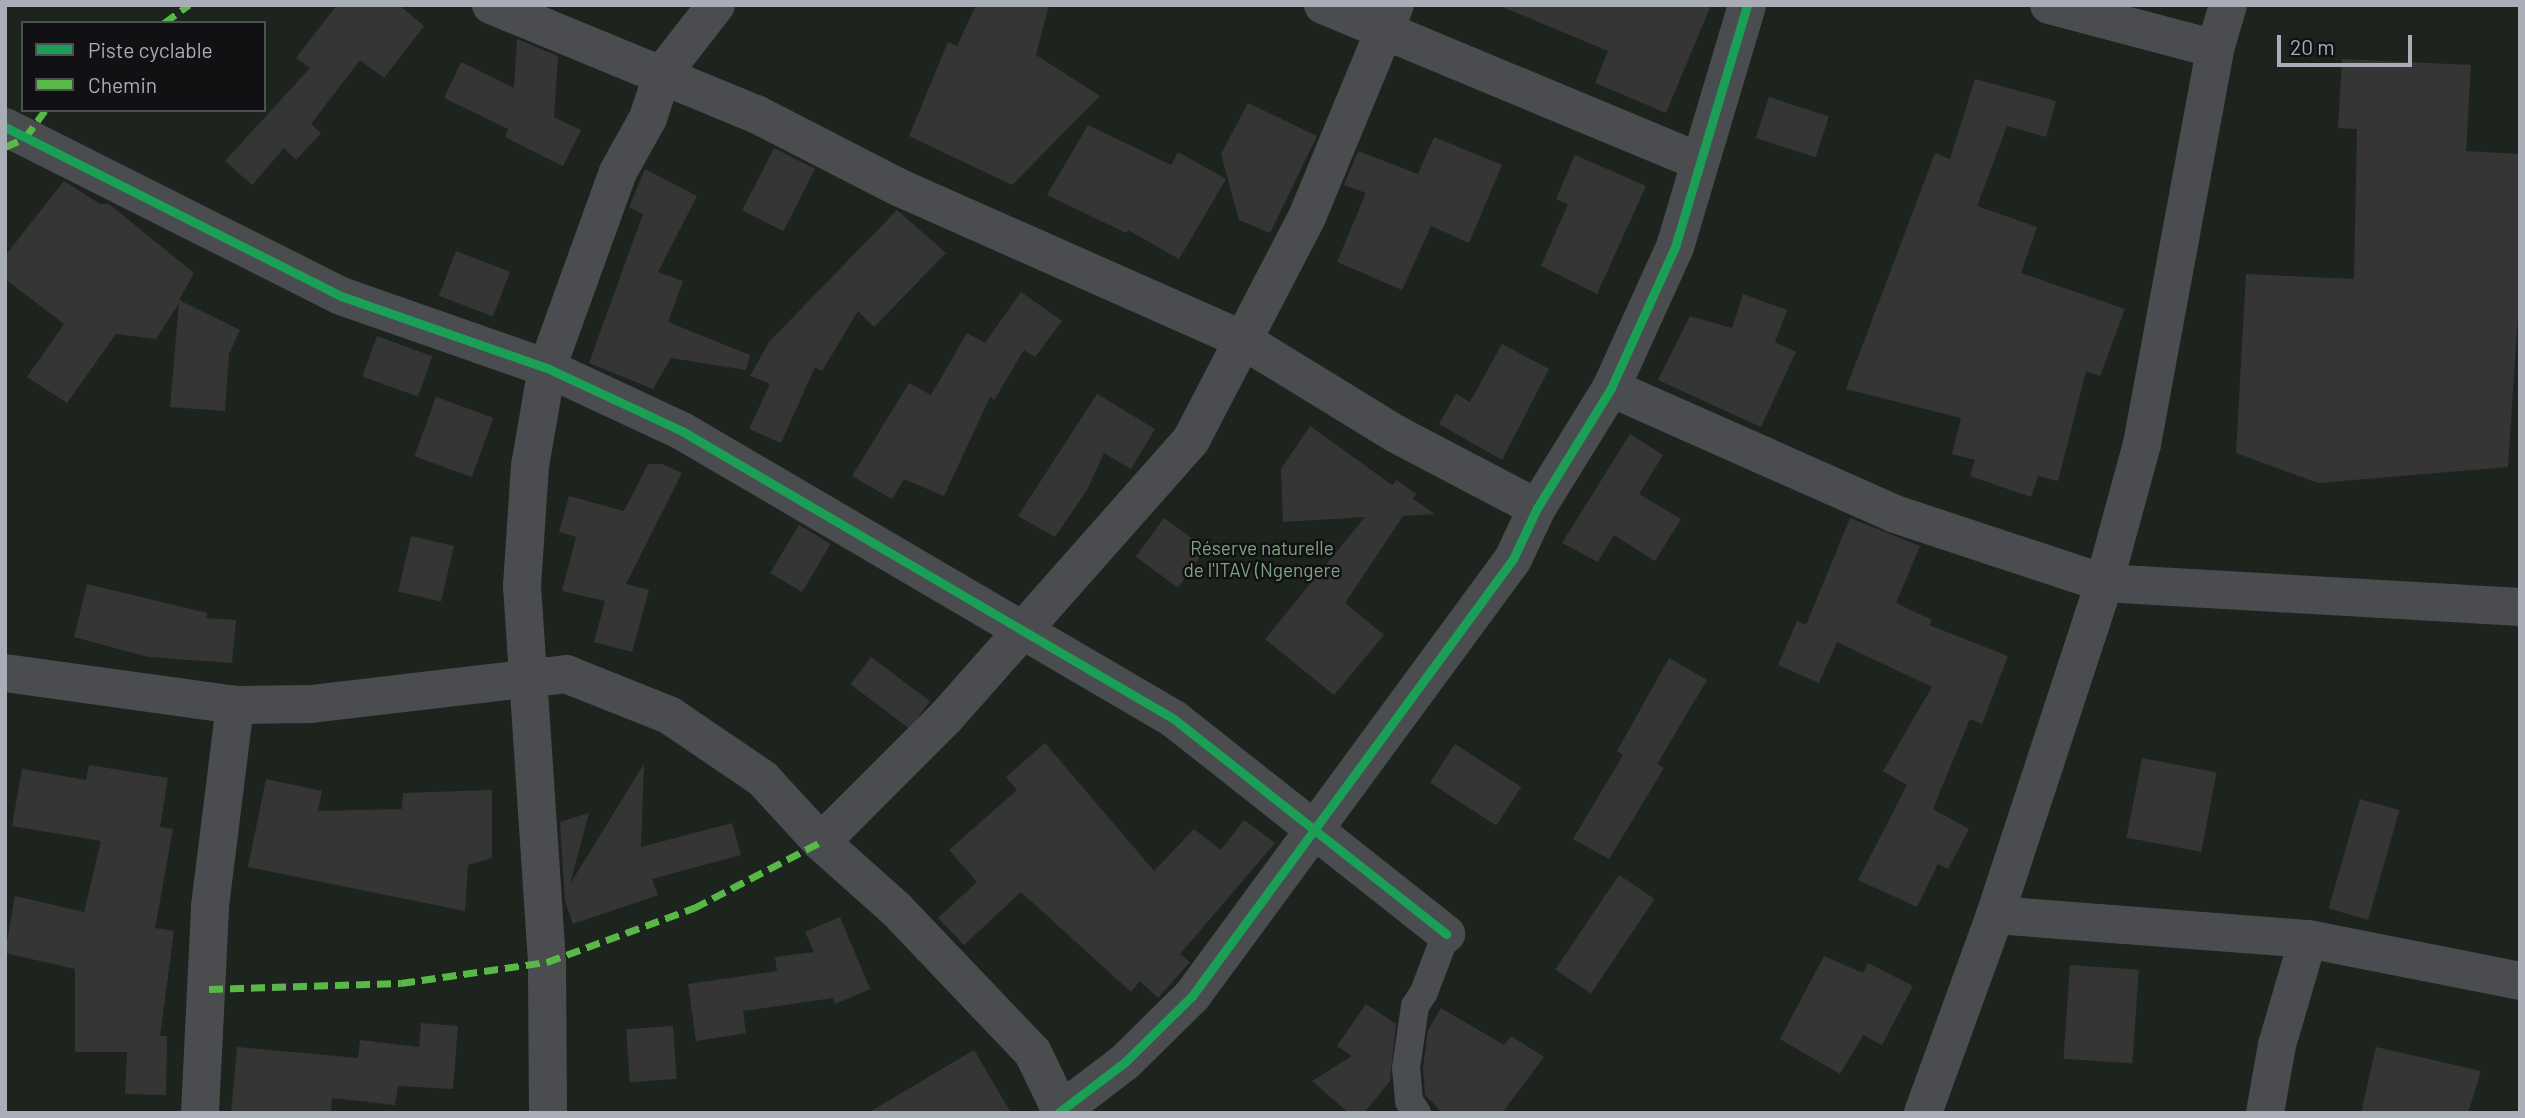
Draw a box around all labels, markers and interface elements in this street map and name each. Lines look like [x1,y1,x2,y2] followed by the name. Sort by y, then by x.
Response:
[21,21,266,112] legend
[2280,21,2415,65] scale bar
[2290,34,2335,59] text: 20 m
[88,37,213,62] text: Piste cyclable
[88,72,157,97] text: Chemin
[1183,537,1341,581] park label: Réserve naturelle de l'ITAV (Ngengere

